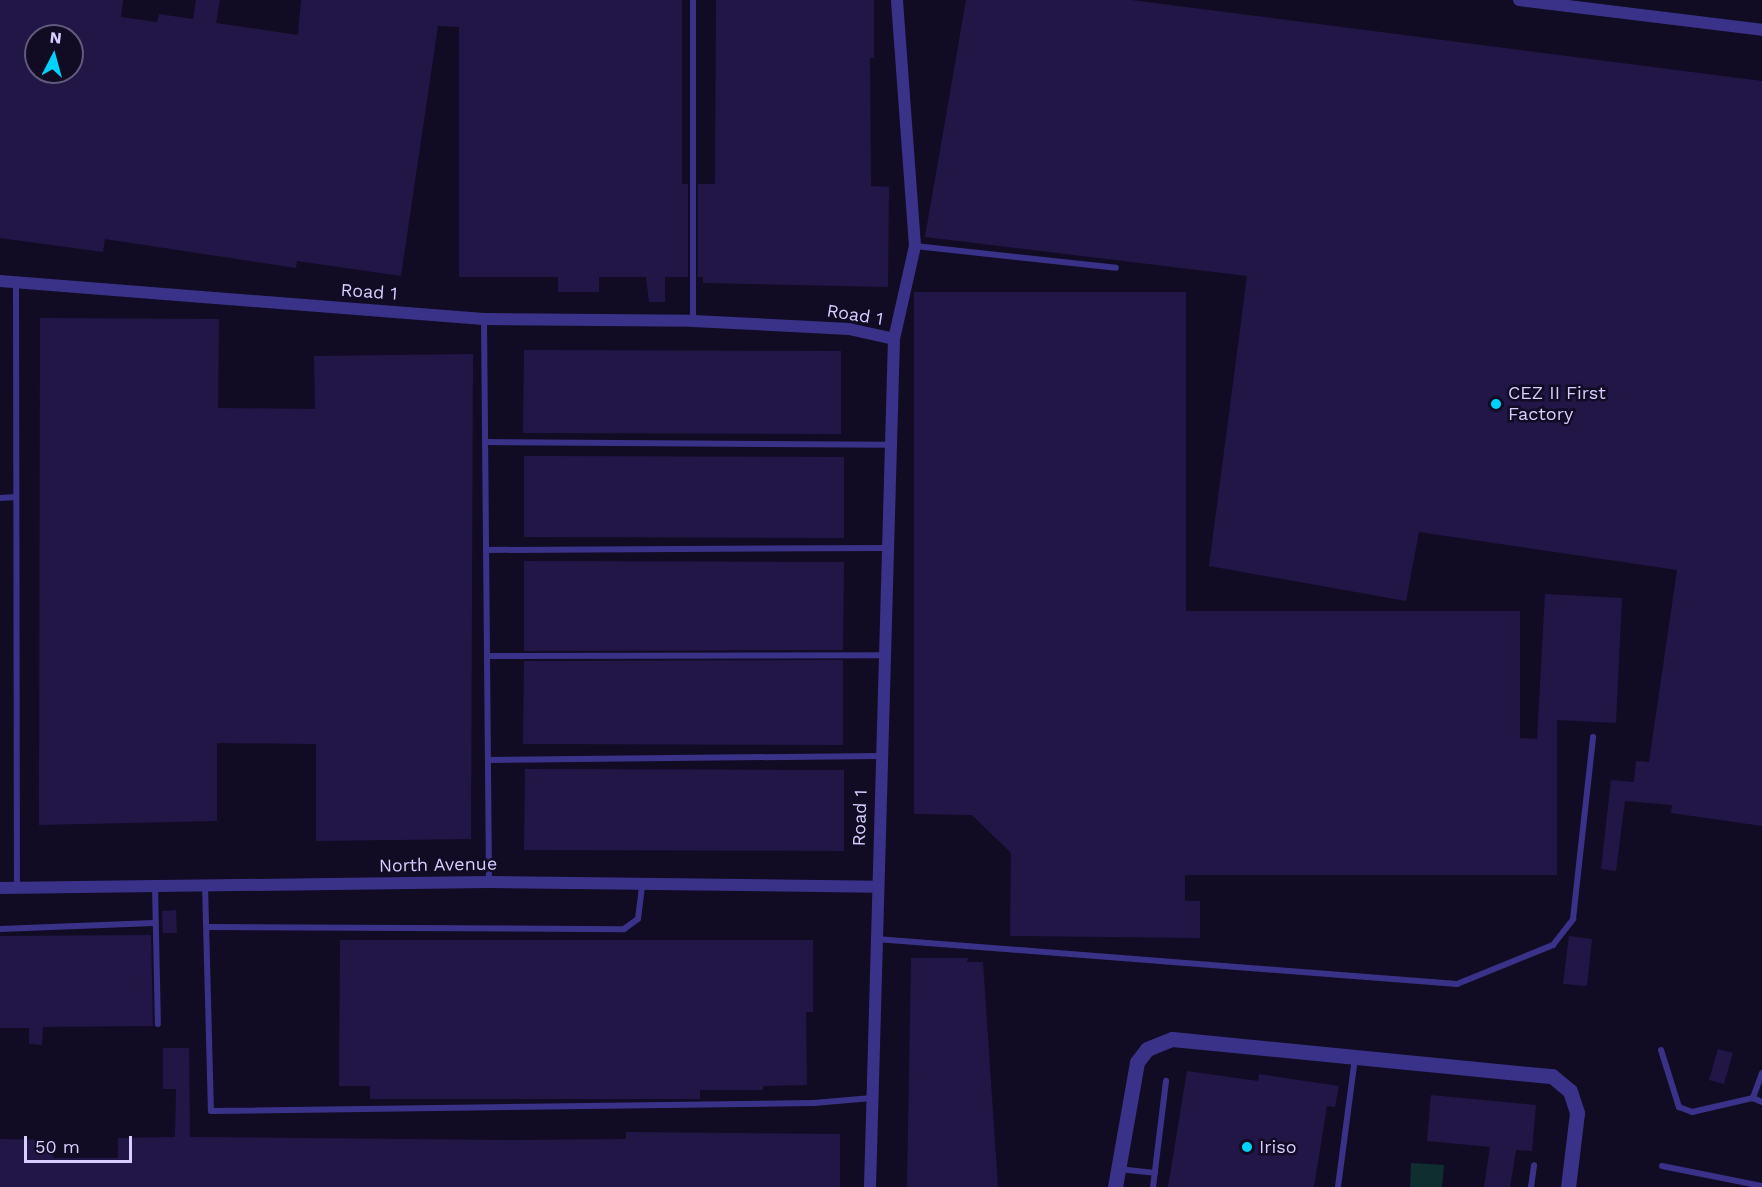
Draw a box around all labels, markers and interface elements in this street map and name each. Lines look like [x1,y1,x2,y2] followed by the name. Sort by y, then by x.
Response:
[24,24,84,84] north arrow
[49,28,63,48] text: N
[340,279,398,305] street label: Road 1
[825,300,885,330] street label: Road 1
[1508,383,1606,426] place label: CEZ II First Factory
[1489,397,1503,411] marker: CEZ II First Factory
[848,789,872,847] street label: Road 1
[378,853,498,877] street label: North Avenue
[27,1124,135,1162] scale bar
[35,1136,80,1157] text: 50 m
[1259,1136,1297,1158] place label: Iriso
[1240,1140,1254,1154] marker: Iriso

